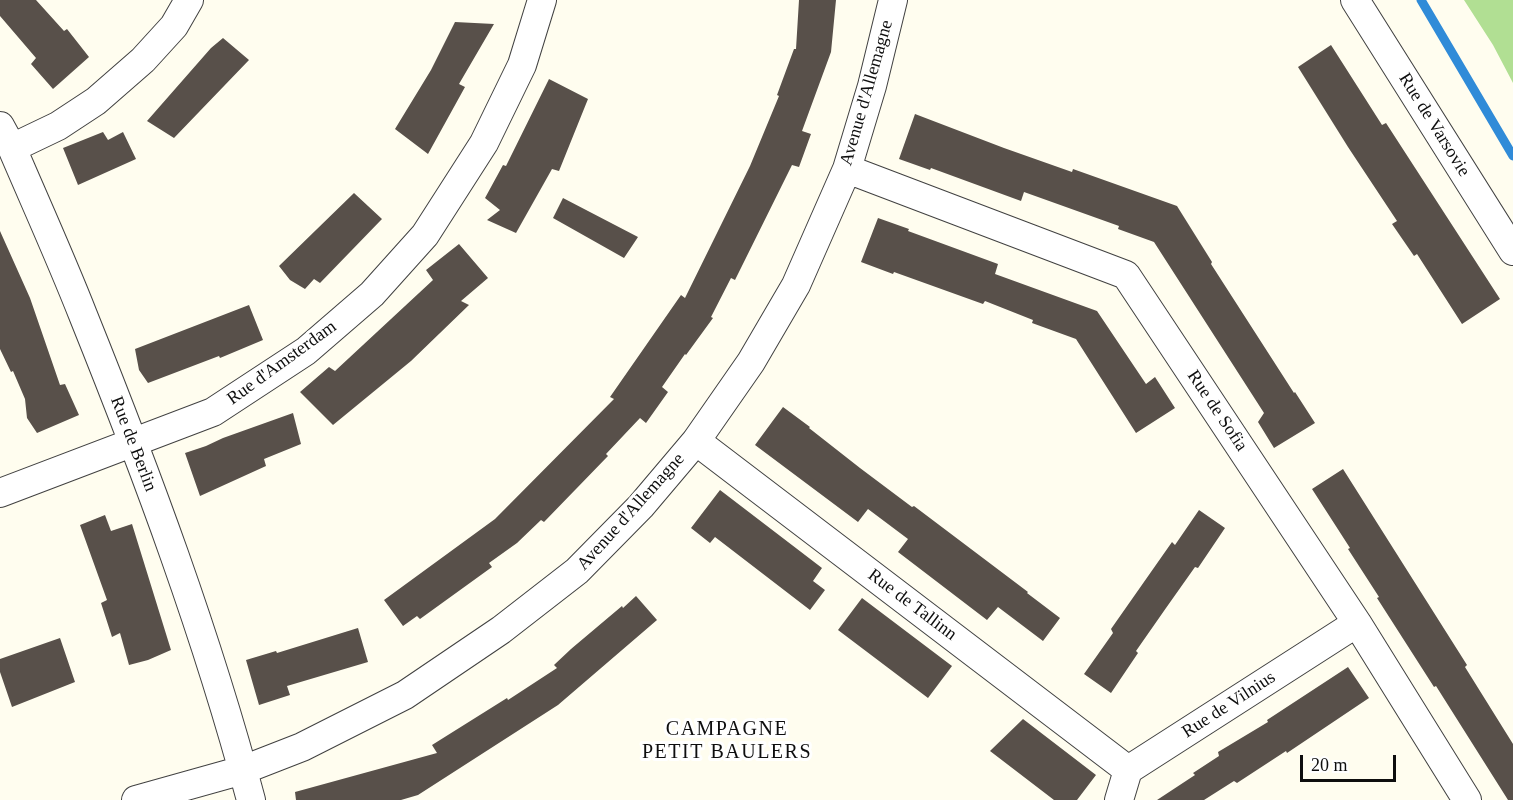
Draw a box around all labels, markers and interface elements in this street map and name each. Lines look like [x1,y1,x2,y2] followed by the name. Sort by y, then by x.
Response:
[836,18,898,168] street label: Avenue d'Allemagne
[1394,69,1474,181] street label: Rue de Varsovie
[223,316,341,410] street label: Rue d'Amsterdam
[1182,366,1252,456] street label: Rue de Sofia
[105,393,161,495] street label: Rue de Berlin
[573,449,689,575] street label: Avenue d'Allemagne
[863,565,961,645] street label: Rue de Tallinn
[1178,667,1280,743] street label: Rue de Vilnius
[642,718,812,765] district label: CAMPAGNE PETIT BAULERS
[1303,743,1399,781] scale bar
[1311,755,1348,775] text: 20 m

